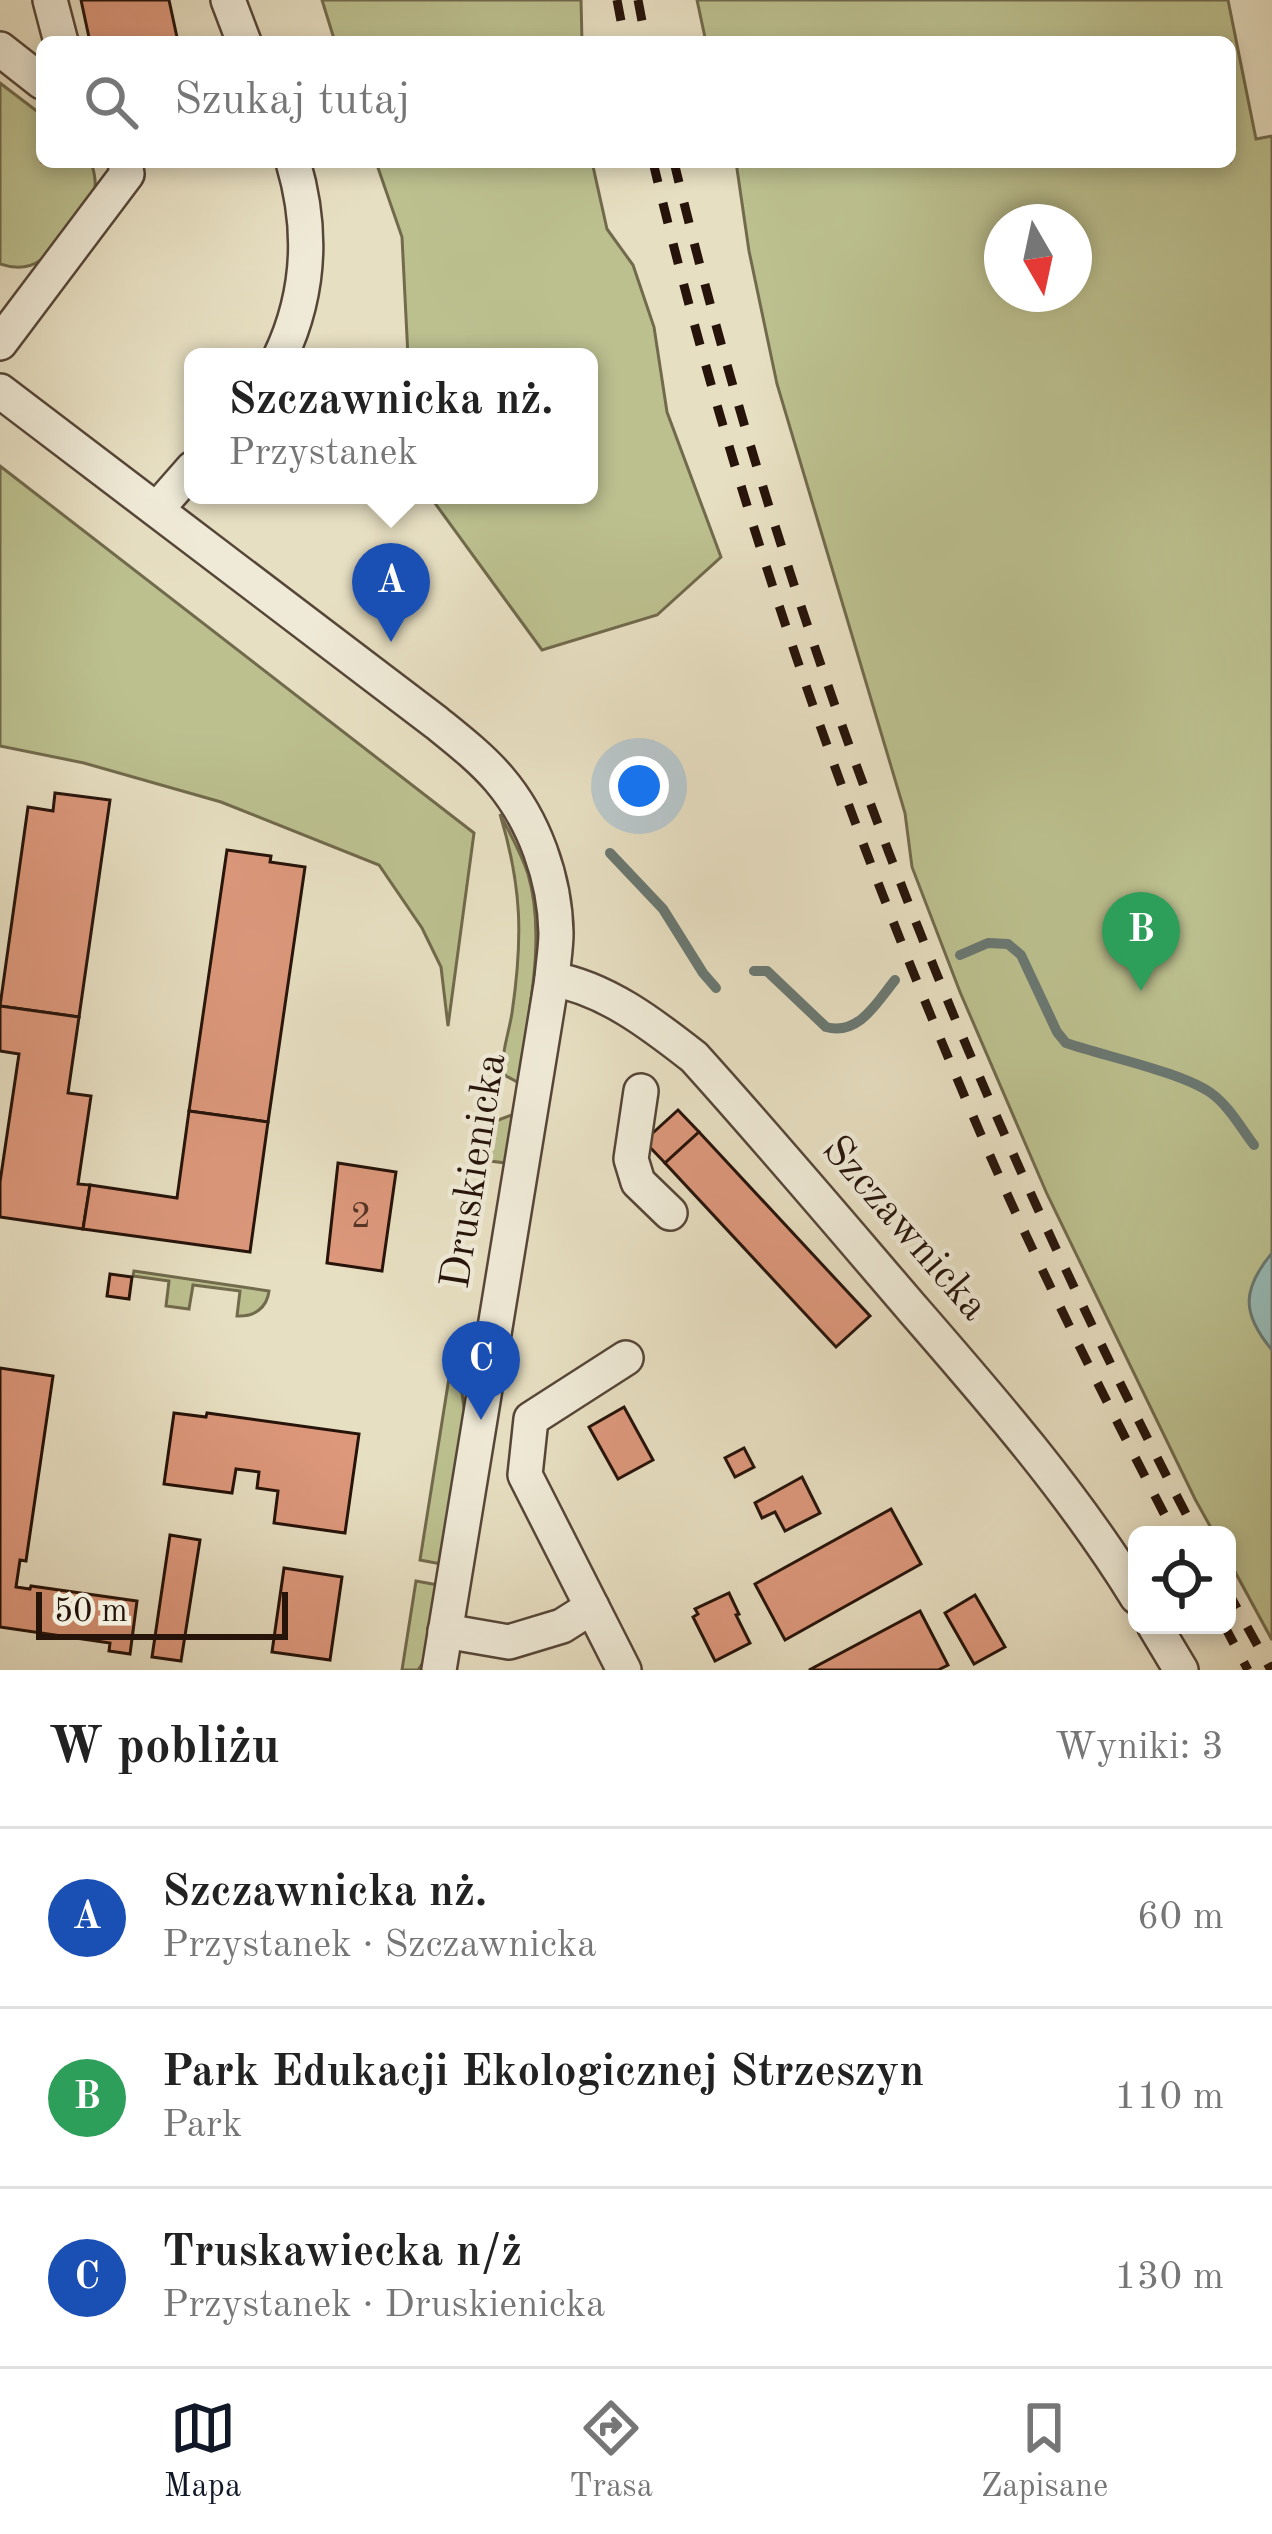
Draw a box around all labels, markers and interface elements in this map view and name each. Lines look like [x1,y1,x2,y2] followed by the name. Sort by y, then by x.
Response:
[36,36,1236,168] search box
[78,69,144,135] icon: search
[174,79,411,124] text: Szukaj tutaj
[984,204,1092,312] north arrow
[184,348,598,504] popup
[228,379,554,424] text: Szczawnicka nż.
[228,434,418,473] text: Przystanek
[352,543,430,642] pin: A
[609,756,669,816] your location
[1102,892,1180,991] pin: B
[436,1050,514,1292] street label: Druskienicka
[813,1129,995,1329] street label: Szczawnicka
[351,1200,371,1236] house number: 2
[442,1321,520,1420] pin: C
[1128,1526,1236,1634] map controls
[1128,1526,1236,1634] button: locate
[36,1586,288,1639] scale bar
[54,1596,128,1629] text: 50 m
[48,1723,280,1774] text: W pobliżu
[1055,1728,1224,1767] text: Wyniki: 3
[162,1871,487,1916] text: Szczawnicka nż.
[72,1898,102,1937] text: A
[1137,1898,1224,1937] text: 60 m
[162,1926,596,1965] text: Przystanek · Szczawnicka
[162,2051,924,2096] text: Park Edukacji Ekologicznej Strzeszyn
[73,2078,101,2117] text: B
[1114,2078,1224,2117] text: 110 m
[162,2106,242,2145] text: Park
[162,2231,522,2276] text: Truskawiecka n/ż
[74,2258,100,2297] text: C
[1114,2258,1224,2297] text: 130 m
[162,2286,605,2325] text: Przystanek · Druskienicka
[164,2395,241,2508] tab: Mapa
[569,2395,653,2508] tab: Trasa
[981,2395,1108,2508] tab: Zapisane

